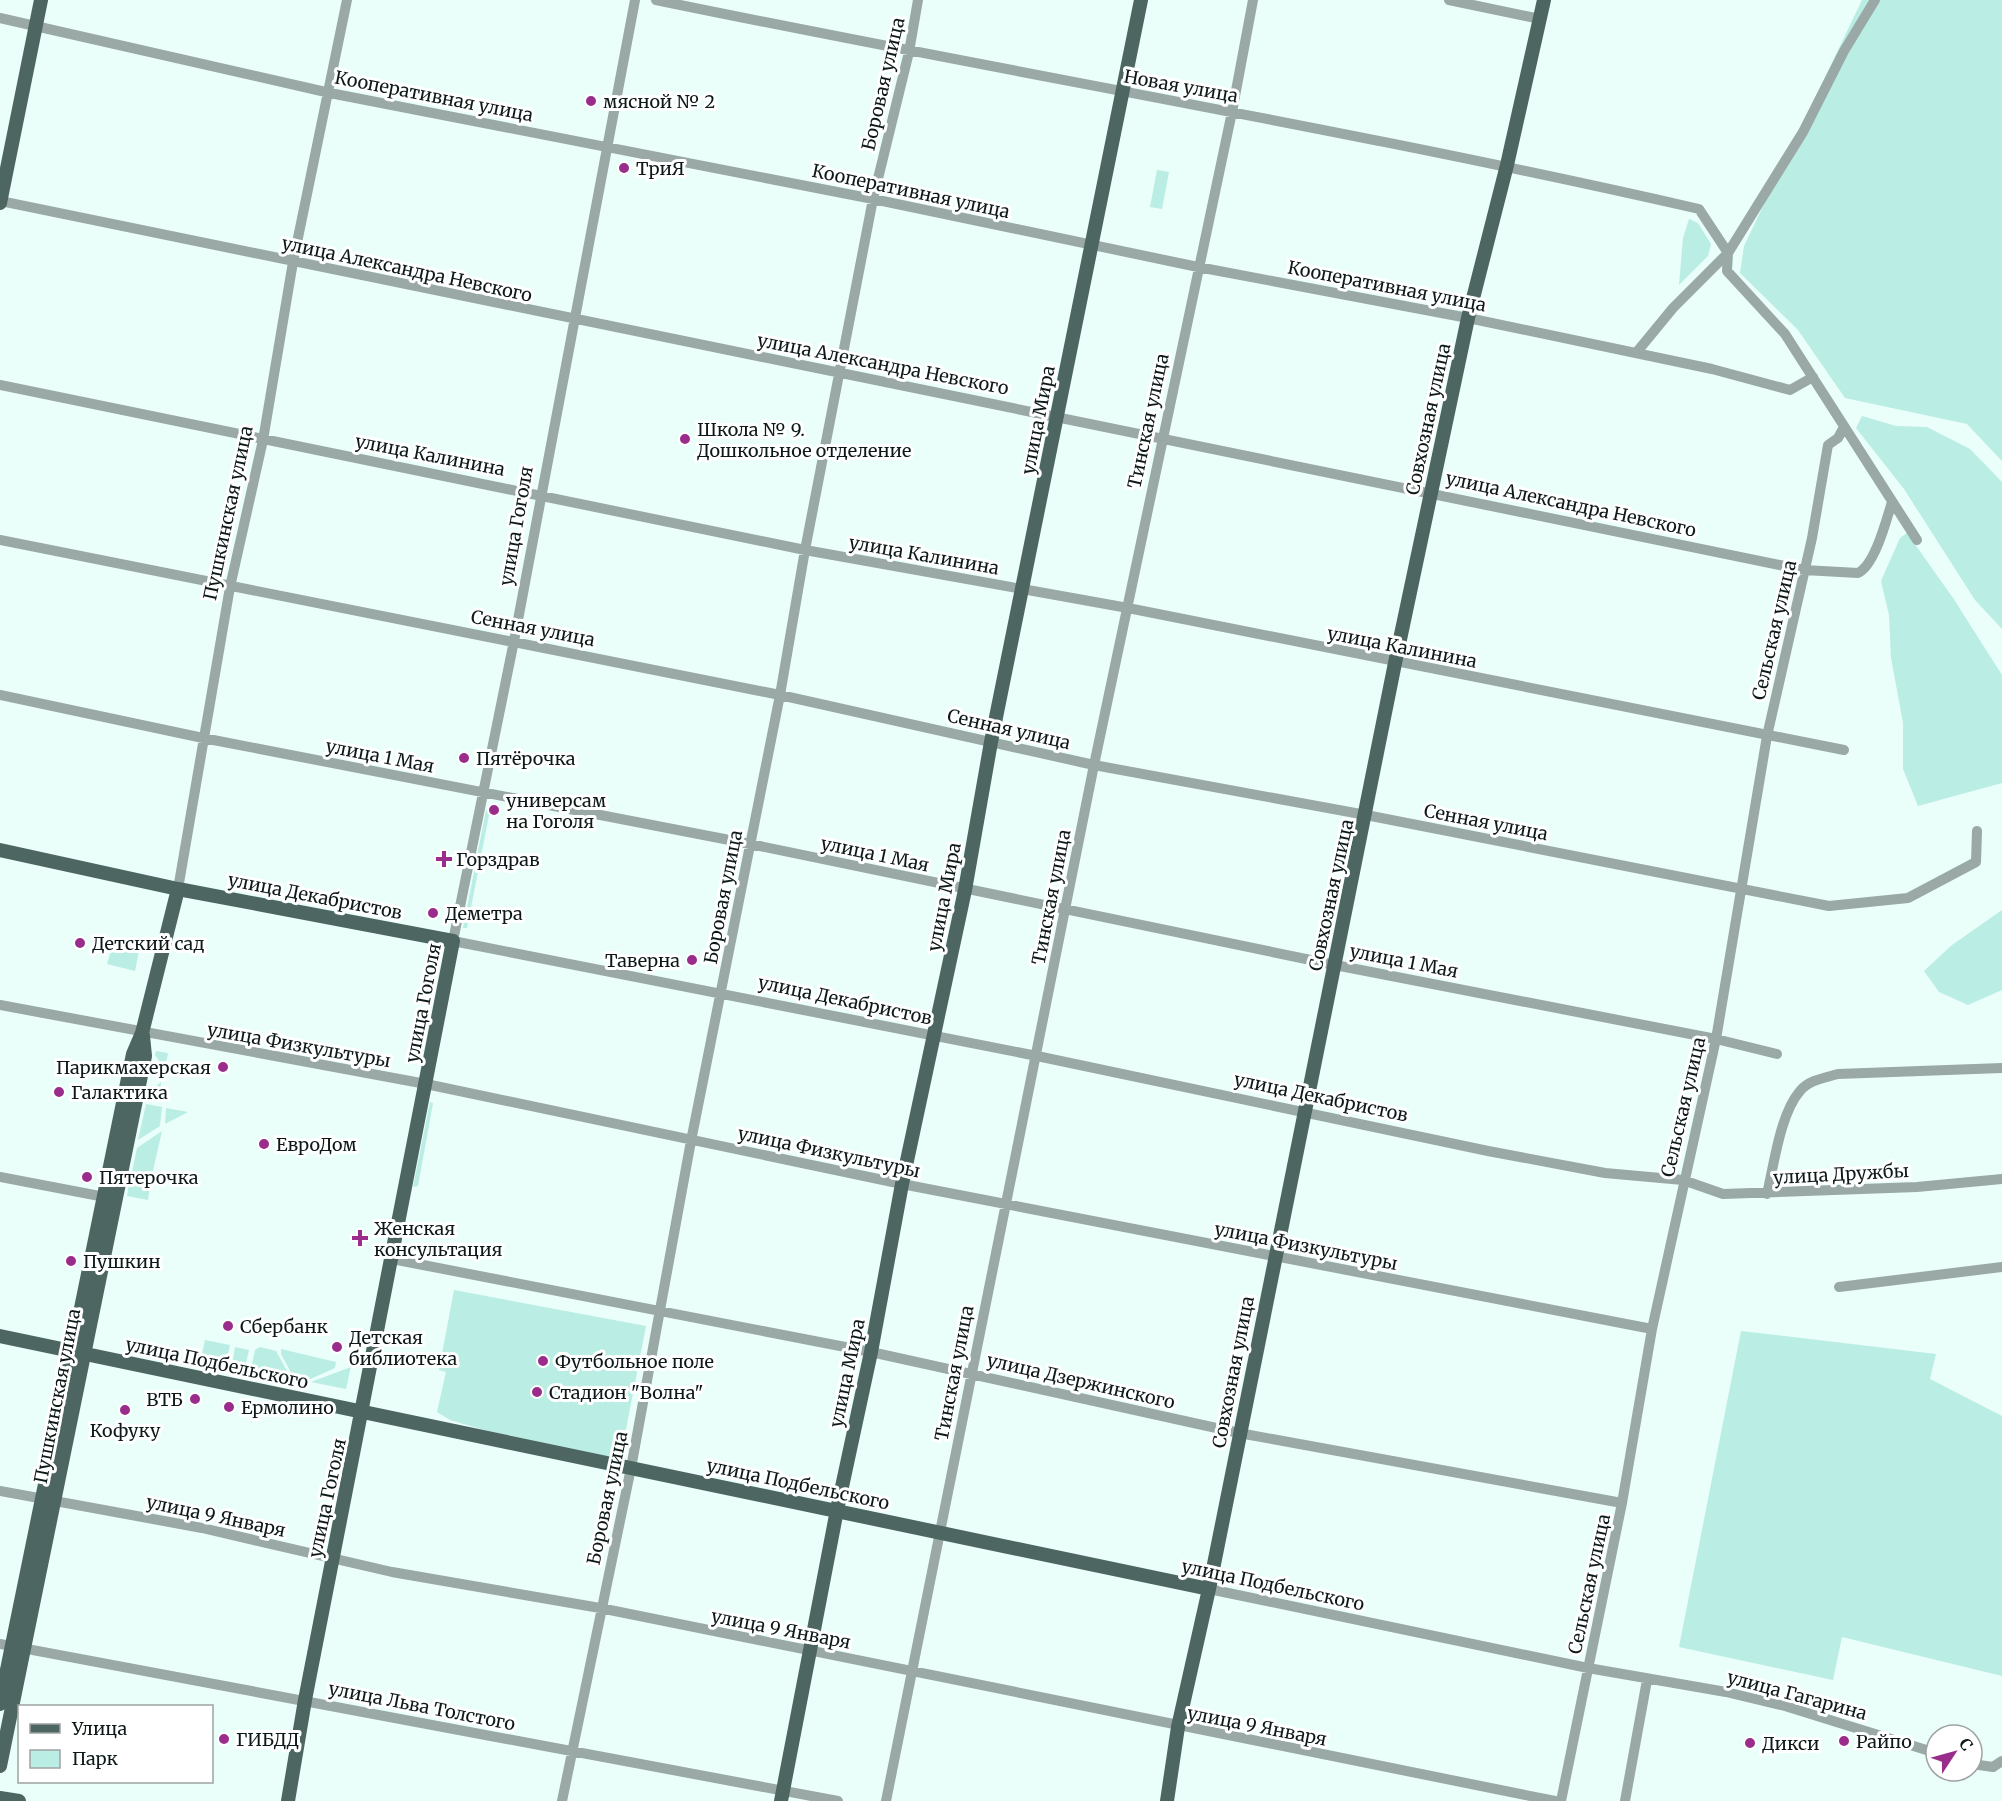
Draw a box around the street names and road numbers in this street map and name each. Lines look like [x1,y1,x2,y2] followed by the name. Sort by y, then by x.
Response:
[856,15,910,153] street label: Боровая улица
[333,65,535,127] street label: Кооперативная улица
[1122,65,1240,107] street label: Новая улица
[810,159,1012,223] street label: Кооперативная улица
[280,231,534,307] street label: улица Александра Невского
[1286,255,1488,317] street label: Кооперативная улица
[755,328,1011,400] street label: улица Александра Невского
[1401,341,1455,497] street label: Совхозная улица
[1122,351,1174,491] street label: Тинская улица
[1016,363,1060,476] street label: улица Мира
[198,423,258,602] street label: Пушкинская улица
[353,429,507,481] street label: улица Калинина
[494,464,538,588] street label: улица Гоголя
[1444,466,1698,542] street label: улица Александра Невского
[847,530,1001,580] street label: улица Калинина
[1747,558,1801,702] street label: Сельская улица
[469,605,597,651] street label: Сенная улица
[1325,621,1479,673] street label: улица Калинина
[945,704,1073,754] street label: Сенная улица
[324,734,437,778] street label: улица 1 Мая
[1422,799,1550,845] street label: Сенная улица
[1304,817,1358,973] street label: Совхозная улица
[1027,827,1075,967] street label: Тинская улица
[699,828,747,966] street label: Боровая улица
[819,831,932,877] street label: улица 1 Мая
[922,840,966,953] street label: улица Мира
[226,868,404,924] street label: улица Декабристов
[1348,939,1461,983] street label: улица 1 Мая
[400,941,446,1065] street label: улица Гоголя
[756,970,934,1030] street label: улица Декабристов
[205,1018,393,1072] street label: улица Физкультуры
[1656,1035,1710,1179] street label: Сельская улица
[1232,1067,1410,1127] street label: улица Декабристов
[736,1121,922,1183] street label: улица Физкультуры
[1773,1159,1909,1189] street label: улица Дружбы
[1212,1217,1400,1275] street label: улица Физкультуры
[1207,1294,1259,1450] street label: Совхозная улица
[930,1303,978,1443] street label: Тинская улица
[29,1306,85,1486] street label: Пушкинская улица
[824,1316,870,1429] street label: улица Мира
[123,1332,311,1394] street label: улица Подбельского
[985,1348,1177,1414] street label: улица Дзержинского
[582,1429,632,1567] street label: Боровая улица
[303,1436,351,1560] street label: улица Гоголя
[704,1453,892,1515] street label: улица Подбельского
[144,1490,288,1542] street label: улица 9 Января
[1563,1512,1615,1656] street label: Сельская улица
[1179,1554,1367,1616] street label: улица Подбельского
[709,1604,853,1654] street label: улица 9 Января
[1725,1665,1870,1725] street label: улица Гагарина
[327,1677,517,1735] street label: улица Льва Толстого
[1185,1701,1329,1751] street label: улица 9 Января

